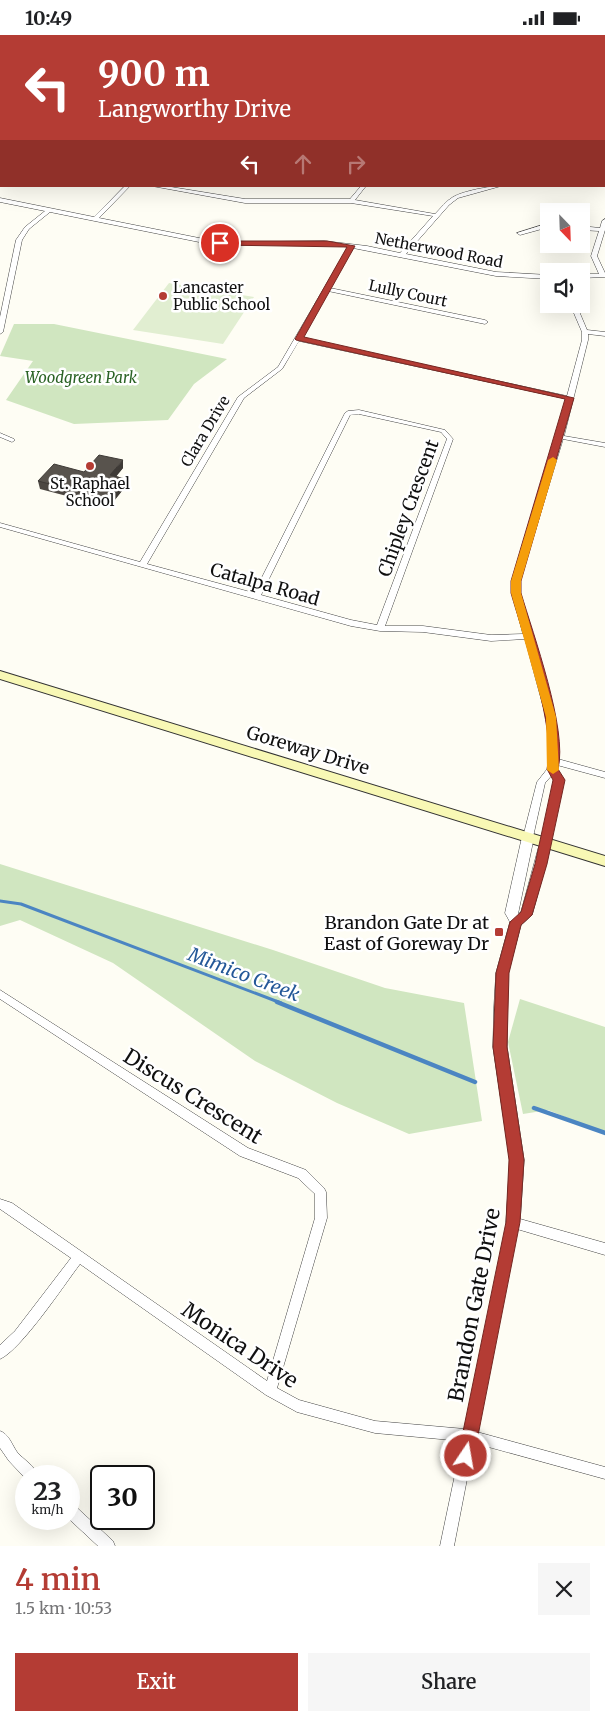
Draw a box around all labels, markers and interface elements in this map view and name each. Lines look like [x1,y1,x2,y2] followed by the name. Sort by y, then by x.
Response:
[25,6,72,30] text: 10:49
[98,52,210,96] text: 900 m
[15,55,80,120] icon: left
[98,95,291,123] text: Langworthy Drive
[236,150,264,178] icon: left
[289,150,317,178] icon: ahead
[342,150,370,178] icon: right
[540,203,590,253] north arrow
[540,203,590,313] map controls
[199,222,241,264] pin
[373,228,505,272] street label: Netherwood Road
[206,229,234,257] icon: arrive
[540,263,590,313] button: sound
[367,275,449,311] street label: Lully Court
[173,278,270,314] place label: Lancaster Public School
[157,290,169,302] marker: Lancaster Public School
[25,368,138,387] park label: Woodgreen Park
[176,392,234,470] street label: Clara Drive
[373,436,443,580] street label: Chipley Crescent
[84,460,96,472] marker: St. Raphael School
[50,474,130,510] place label: St. Raphael School
[208,557,322,611] street label: Catalpa Road
[244,720,372,780] street label: Goreway Drive
[324,911,489,955] place label: Brandon Gate Dr at East of Goreway Dr
[493,926,505,938] marker: Brandon Gate Dr at East of Goreway Dr
[184,941,304,1006] water label: Mimico Creek
[118,1042,268,1150] street label: Discus Crescent
[442,1206,506,1404] street label: Brandon Gate Drive
[177,1296,303,1394] street label: Monica Drive
[439,1429,491,1481] position arrow
[90,1465,155,1530] speed limit sign: 30
[33,1475,62,1507] text: 23
[32,1502,63,1517] text: km/h
[15,1560,101,1598] text: 4 min
[538,1563,590,1615] button: close
[15,1598,112,1618] text: 1.5 km · 10:53
[15,1653,298,1711] button: Exit
[308,1653,590,1711] button: Share

